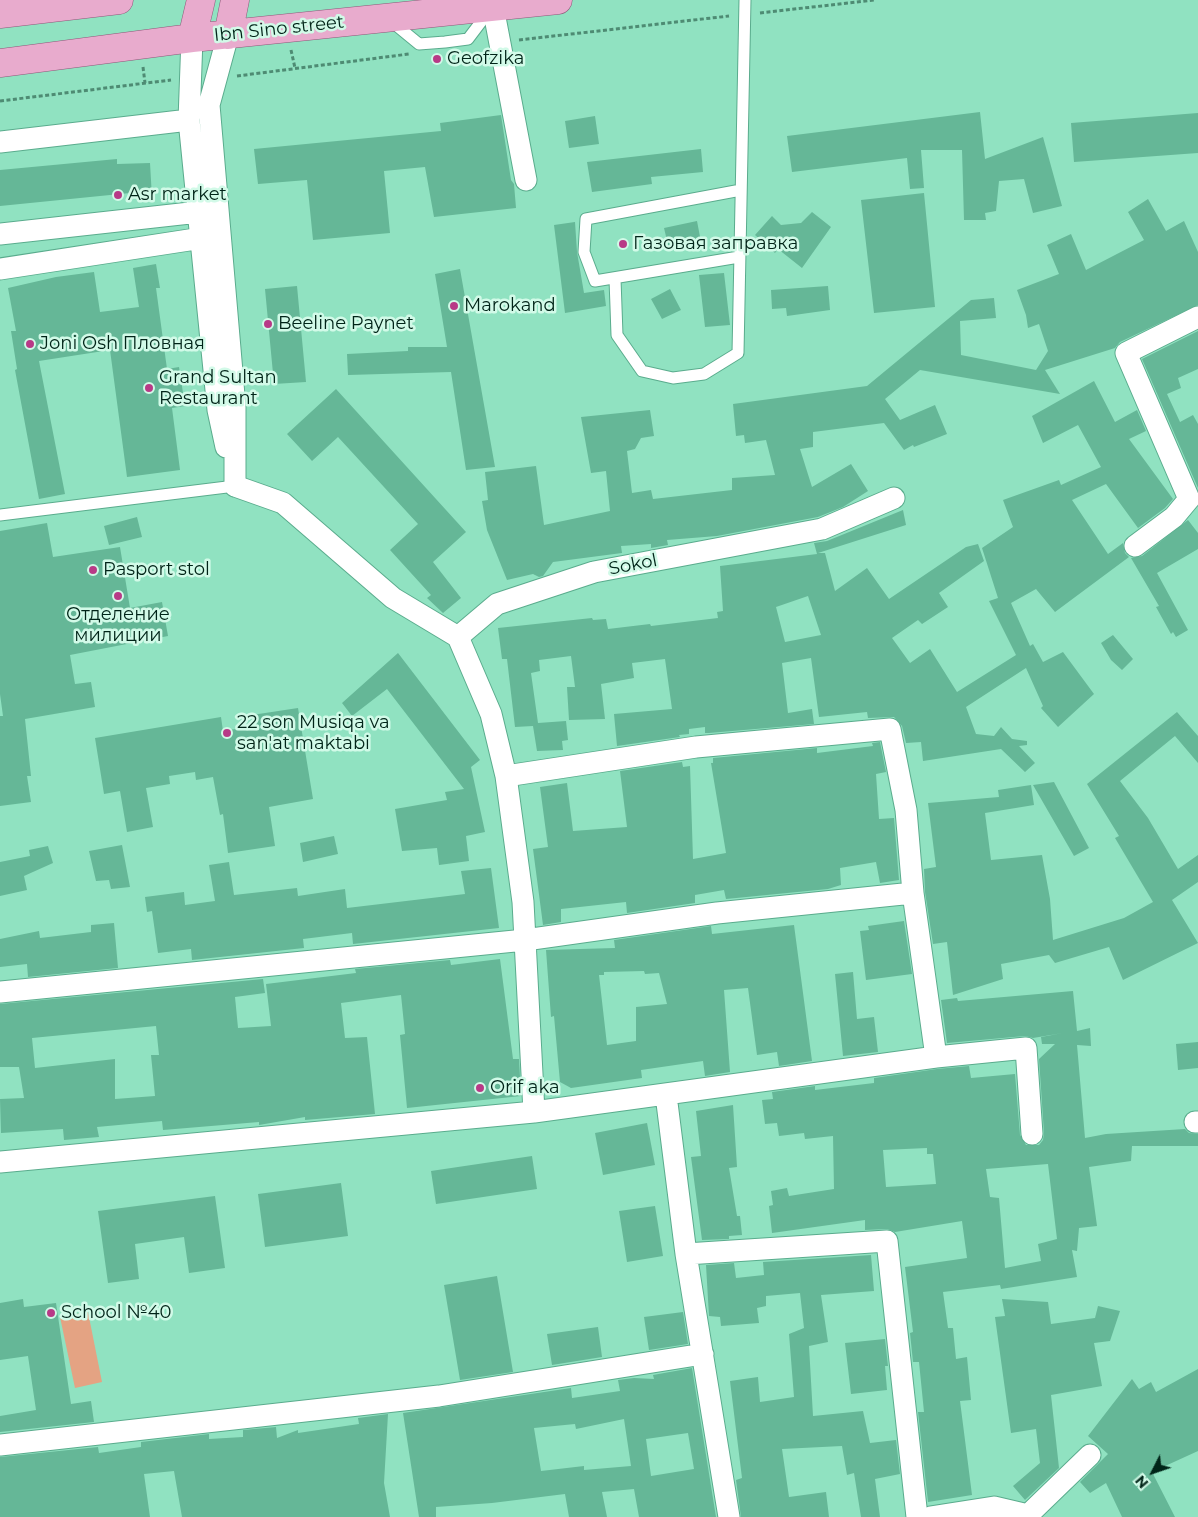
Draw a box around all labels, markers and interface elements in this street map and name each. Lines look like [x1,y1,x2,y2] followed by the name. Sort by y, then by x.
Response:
[213,11,345,47] street label: Ibn Sino street
[447,48,524,70] place label: Geofzika
[431,53,443,65] marker: Geofzika
[128,184,227,206] place label: Asr market
[112,189,124,201] marker: Asr market
[633,233,798,255] place label: Газовая заправка
[617,238,629,250] marker: Газовая заправка
[464,295,556,317] place label: Marokand
[448,300,460,312] marker: Marokand
[278,313,414,335] place label: Beeline Paynet
[262,318,274,330] marker: Beeline Paynet
[40,333,205,355] place label: Joni Osh Пловная
[24,338,36,350] marker: Joni Osh Пловная
[159,367,277,409] place label: Grand Sultan Restaurant
[143,382,155,394] marker: Grand Sultan Restaurant
[607,550,659,580] street label: Sokol
[103,559,210,581] place label: Pasport stol
[87,564,99,576] marker: Pasport stol
[112,590,124,602] marker: Отделение милиции
[66,604,170,646] place label: Отделение милиции
[237,712,390,754] place label: 22 son Musiqa va san'at maktabi
[221,727,233,739] marker: 22 son Musiqa va san'at maktabi
[490,1077,560,1099] place label: Orif aka
[474,1082,486,1094] marker: Orif aka
[61,1302,172,1324] place label: School №40
[45,1307,57,1319] marker: School №40
[1128,1447,1178,1497] north arrow
[1131,1472,1152,1492] text: N

